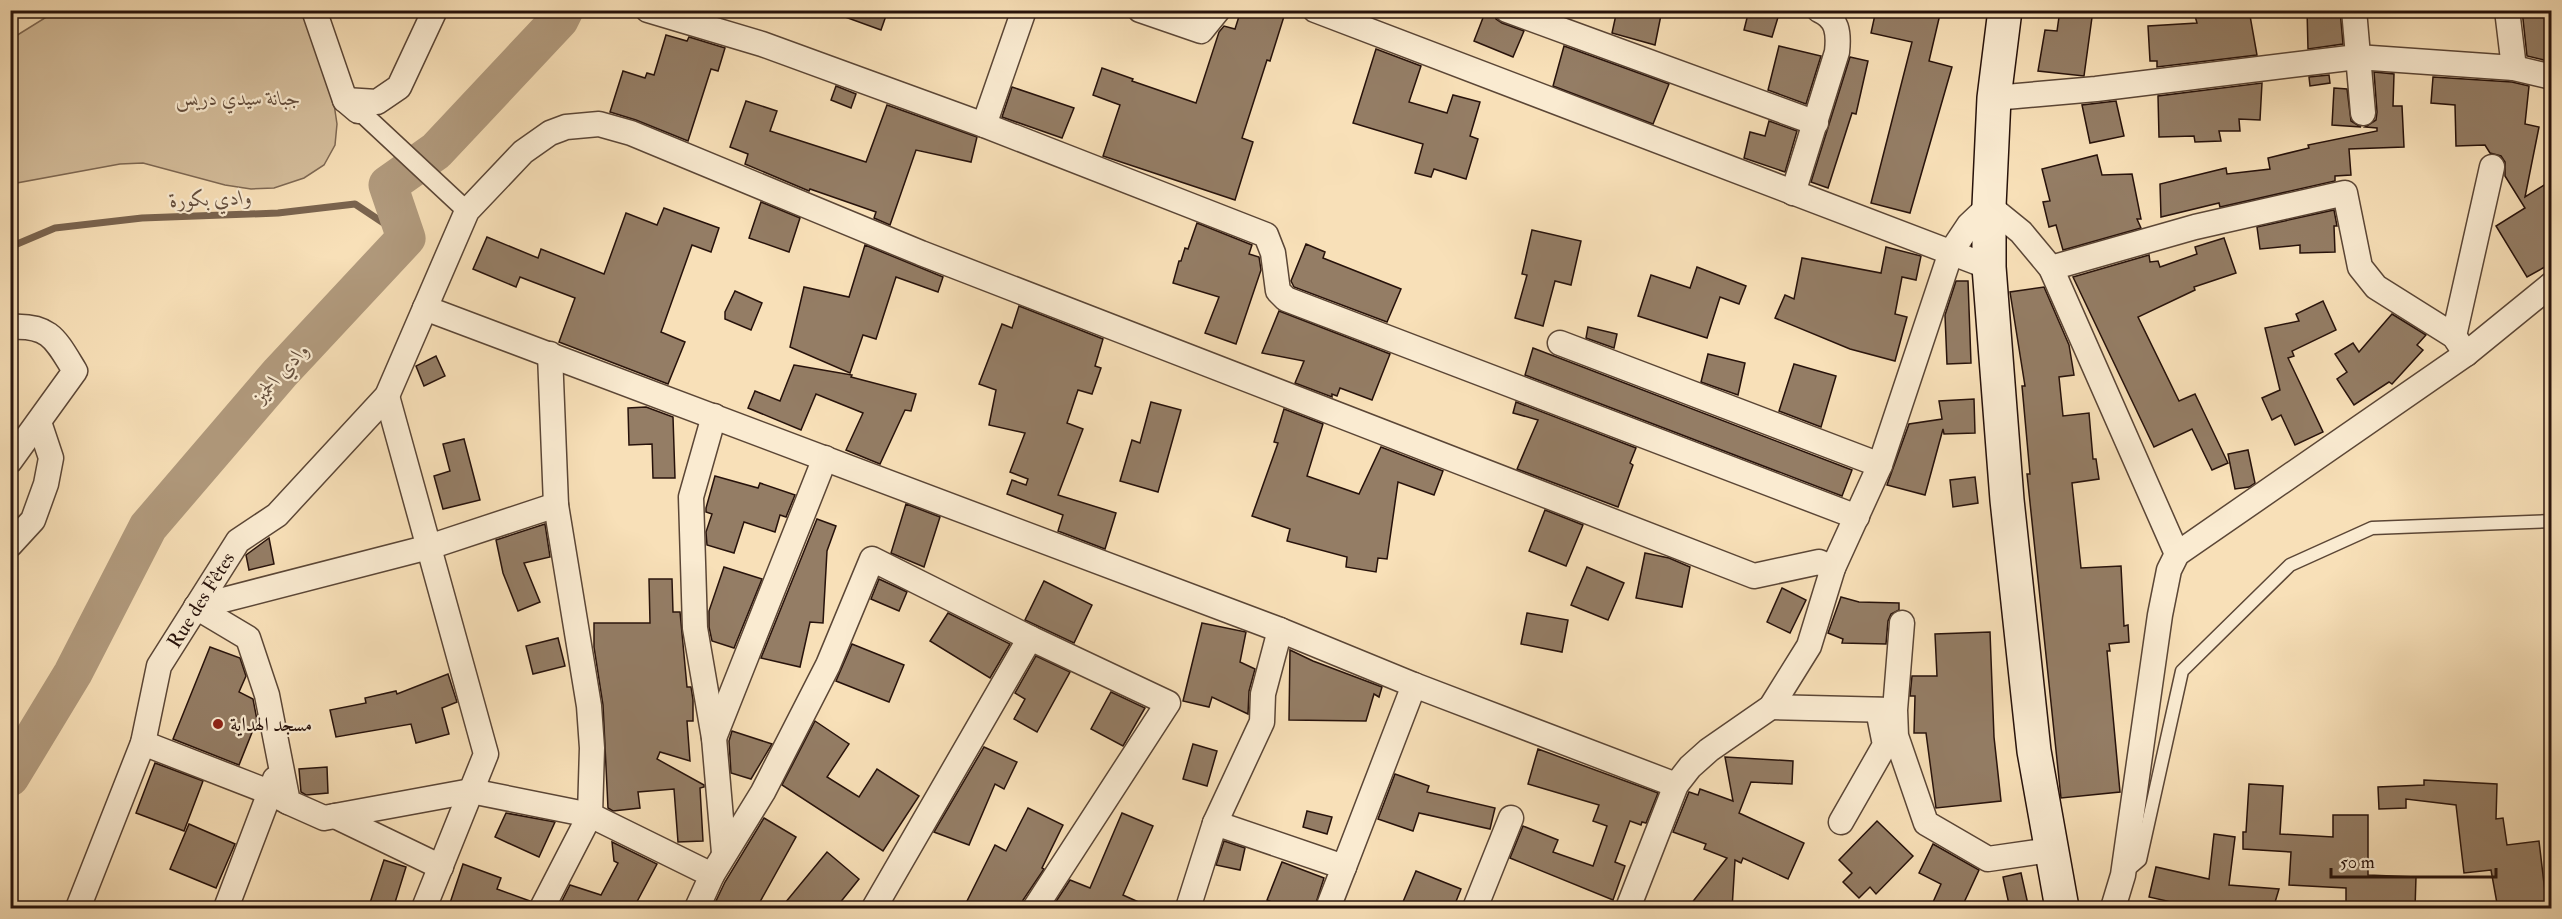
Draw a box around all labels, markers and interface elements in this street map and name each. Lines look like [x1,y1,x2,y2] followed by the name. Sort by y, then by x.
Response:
[175,86,301,114] park label: جبانة سيدي دريس
[168,184,253,216] water label: وادي بكورة
[245,337,317,412] water label: وادي الحميز
[162,547,240,653] street label: Rue des Fêtes
[230,712,312,737] place label: مسجد الهداية
[211,717,225,731] marker: مسجد الهداية
[2331,841,2496,879] scale bar
[2340,851,2375,874] text: 50 m

